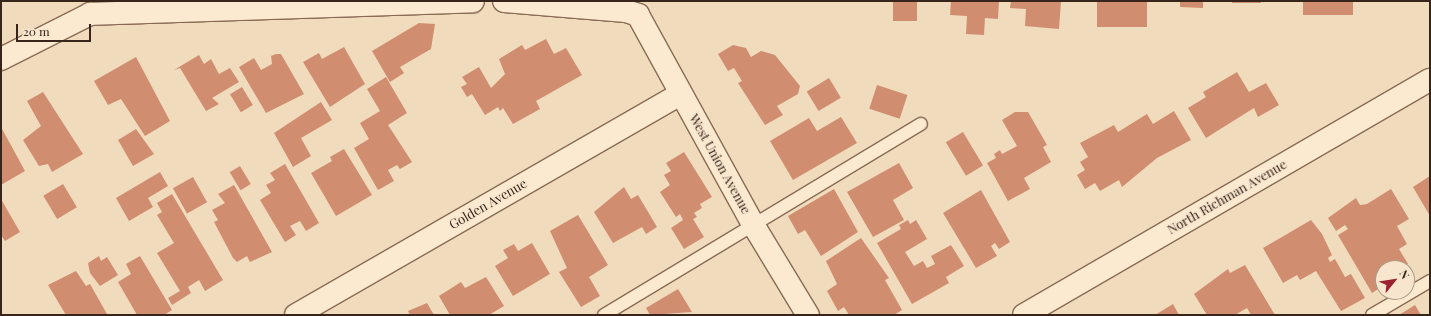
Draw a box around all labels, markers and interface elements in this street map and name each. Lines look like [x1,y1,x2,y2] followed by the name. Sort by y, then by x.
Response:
[18,16,93,42] scale bar
[23,23,50,39] text: 20 m
[686,111,754,217] street label: West Union Avenue
[1164,156,1290,238] street label: North Richman Avenue
[446,175,530,233] street label: Golden Avenue
[1375,260,1415,300] north arrow
[1396,267,1413,281] text: N

